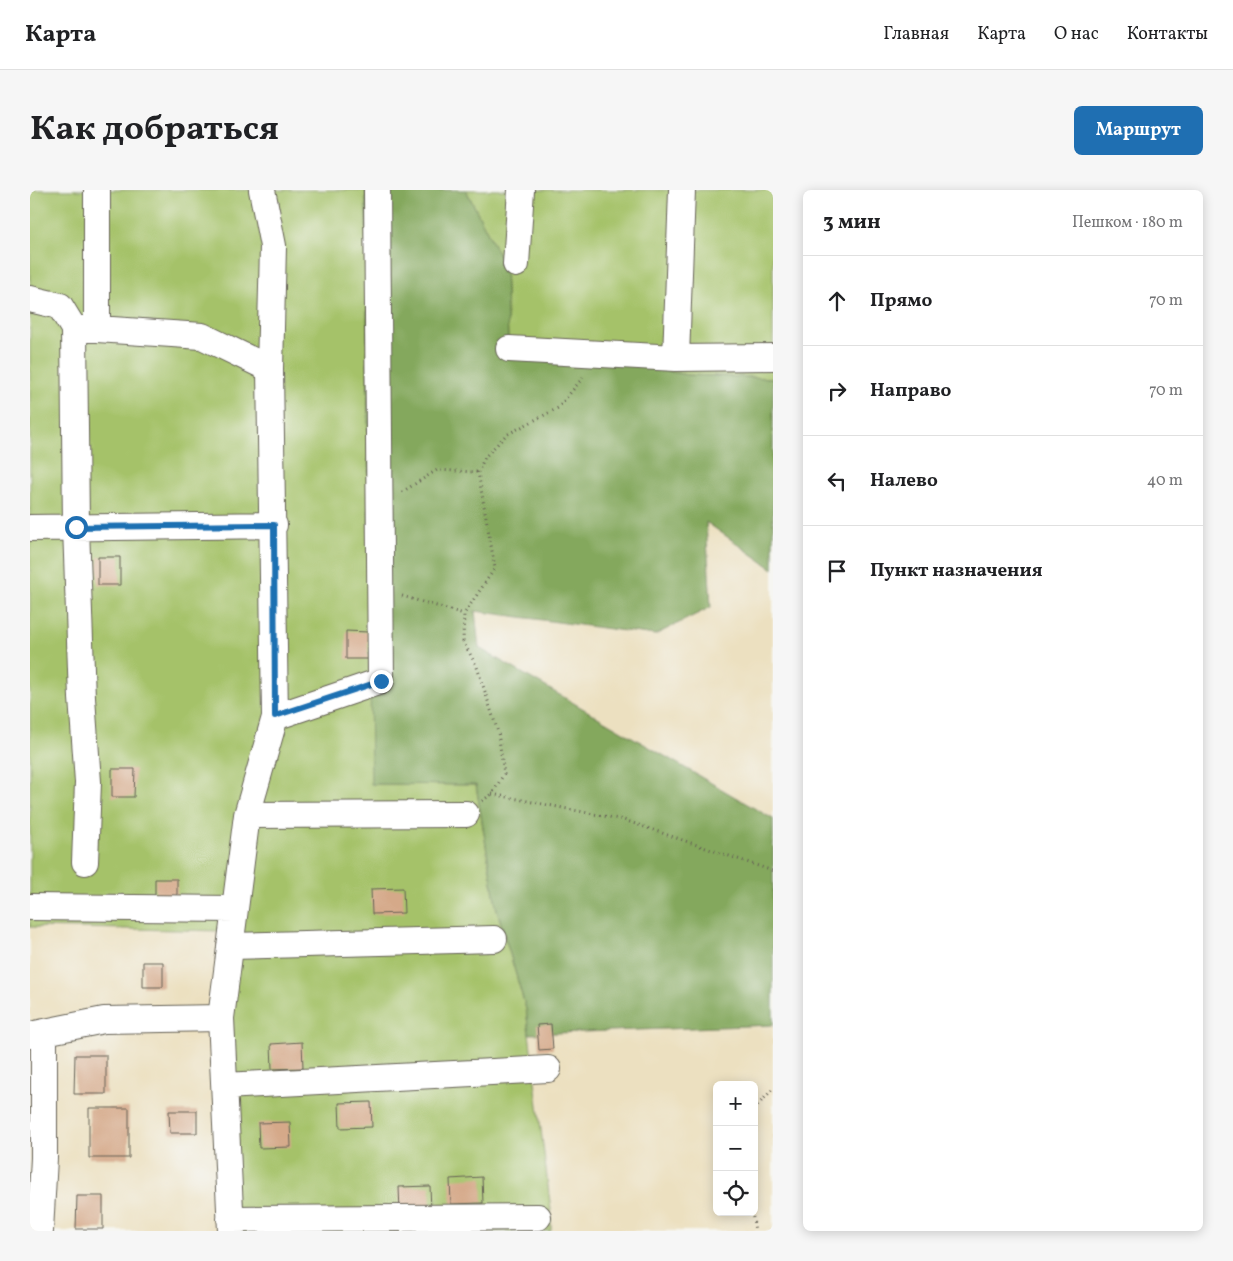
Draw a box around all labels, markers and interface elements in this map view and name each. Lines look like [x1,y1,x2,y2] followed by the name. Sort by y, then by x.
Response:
[25,18,96,52] text: Карта
[883,22,949,47] text: Главная
[977,22,1026,47] text: Карта
[1054,22,1099,47] text: О нас
[1127,22,1208,47] text: Контакты
[30,106,279,154] text: Как добраться
[1074,106,1203,155] button: Маршрут
[823,208,881,237] text: 3 мин
[1072,212,1183,234] text: Пешком · 180 m
[823,287,851,315] icon: ahead
[870,288,932,314] text: Прямо
[1149,290,1183,312] text: 70 m
[823,377,851,405] icon: right
[870,378,952,404] text: Направо
[1149,380,1183,402] text: 70 m
[823,467,851,495] icon: left
[870,468,938,494] text: Налево
[1147,470,1183,492] text: 40 m
[65,516,88,539] route start
[823,557,851,585] icon: arrive
[870,558,1043,584] text: Пункт назначения
[370,670,393,693] route end
[713,1081,758,1216] map controls
[713,1081,758,1126] button: +
[713,1126,758,1171] button: −
[713,1171,758,1216] button: locate

